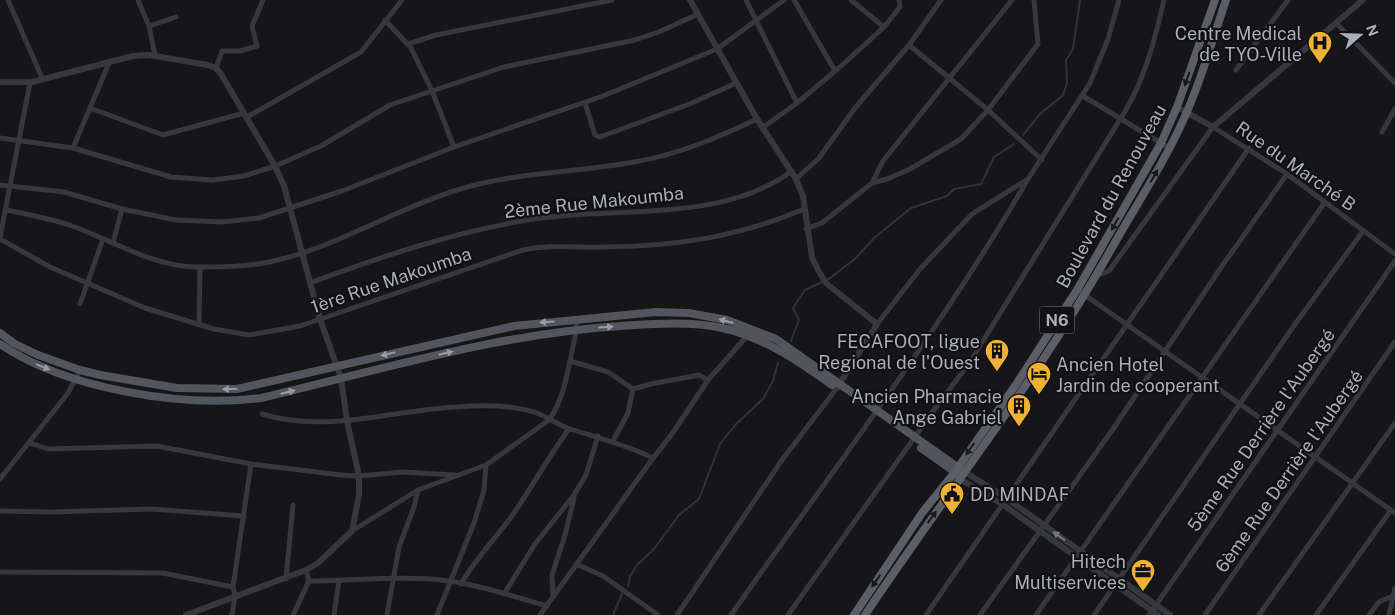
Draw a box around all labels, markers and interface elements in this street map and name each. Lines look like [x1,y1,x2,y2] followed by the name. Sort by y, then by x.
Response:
[1335,10,1385,60] north arrow
[1175,23,1302,65] place label: Centre Medical de TYO-Ville
[1363,23,1382,38] text: N
[1307,30,1333,64] hospital icon: Centre Medical de TYO-Ville
[1183,72,1191,87] one-way arrow
[1052,101,1170,291] street label: Boulevard du Renouveau
[1232,117,1360,215] street label: Rue du Marché B
[1150,168,1158,183] one-way arrow
[503,182,685,222] street label: 2ème Rue Makoumba
[1110,217,1119,231] one-way arrow
[308,243,474,317] street label: 1ère Rue Makoumba
[1040,306,1074,334] road number: N6
[718,316,733,324] one-way arrow
[539,318,555,326] one-way arrow
[598,322,614,330] one-way arrow
[1183,325,1339,535] street label: 5ème Rue Derrière l'Aubergé
[818,331,980,373] place label: FECAFOOT, ligue Regional de l'Ouest
[984,338,1010,372] building icon: FECAFOOT, ligue Regional de l'Ouest
[438,349,453,357] one-way arrow
[381,350,396,358] one-way arrow
[1056,354,1219,396] place label: Ancien Hotel Jardin de cooperant
[1026,361,1052,395] hotel icon: Ancien Hotel Jardin de cooperant
[36,363,50,371] one-way arrow
[1211,366,1367,576] street label: 6ème Rue Derrière l'Aubergé
[221,385,237,393] one-way arrow
[851,386,1002,428] place label: Ancien Pharmacie Ange Gabriel
[280,387,295,395] one-way arrow
[1006,393,1032,427] building icon: Ancien Pharmacie Ange Gabriel
[965,442,975,456] one-way arrow
[939,481,965,515] public building icon: DD MINDAF
[970,484,1069,505] place label: DD MINDAF
[926,511,937,524] one-way arrow
[1052,531,1066,541] one-way arrow
[1014,551,1126,593] place label: Hitech Multiservices
[1130,558,1156,592] office icon: Hitech Multiservices
[871,574,881,588] one-way arrow

